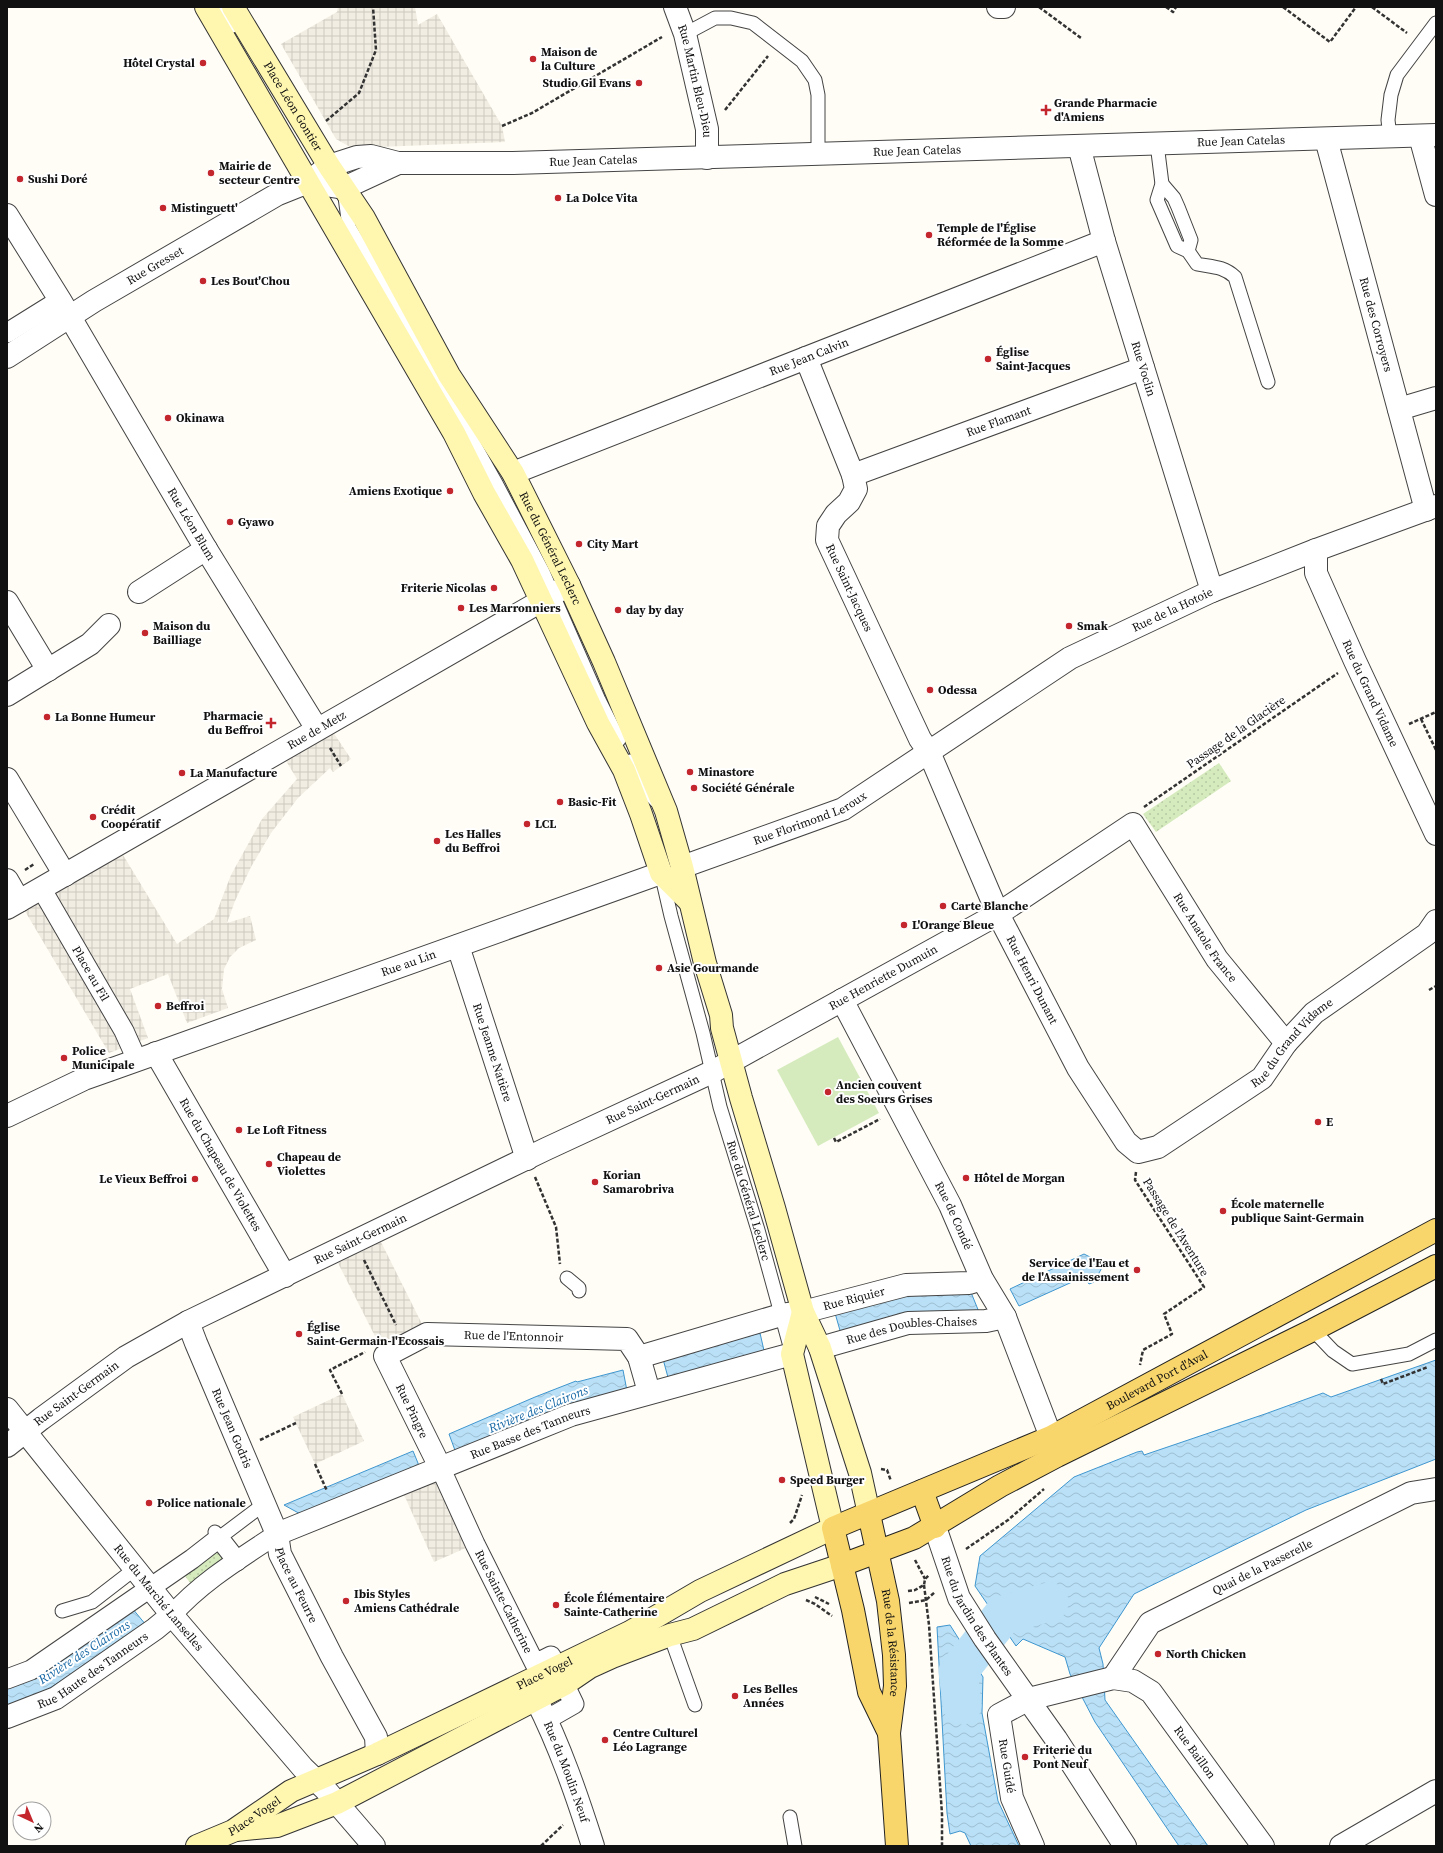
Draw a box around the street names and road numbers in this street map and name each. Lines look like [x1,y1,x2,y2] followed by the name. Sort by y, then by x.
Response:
[674,22,715,138] street label: Rue Martin Bleu-Dieu
[260,58,326,154] street label: Place Léon Gontier
[1197,132,1285,150] street label: Rue Jean Catelas
[873,141,961,160] street label: Rue Jean Catelas
[549,151,638,170] street label: Rue Jean Catelas
[124,243,186,288] street label: Rue Gresset
[1356,275,1396,373] street label: Rue des Corroyers
[767,334,851,380] street label: Rue Jean Calvin
[1127,339,1160,398] street label: Rue Voclin
[964,402,1033,441] street label: Rue Flamant
[164,485,219,564] street label: Rue Léon Blum
[516,489,585,608] street label: Rue du Général Leclerc
[822,541,877,634] street label: Rue Saint-Jacques
[1129,584,1215,636] street label: Rue de la Hotoie
[1339,637,1402,750] street label: Rue du Grand Vidame
[1183,692,1289,772] street label: Passage de la Glacière
[284,707,349,753] street label: Rue de Metz
[751,787,870,849] street label: Rue Florimond Leroux
[1170,890,1241,986] street label: Rue Anatole France
[1003,933,1062,1027] street label: Rue Henri Dunant
[826,941,940,1014] street label: Rue Henriette Dumuin
[68,943,113,1005] street label: Place au Fil
[379,946,438,980] street label: Rue au Lin
[1248,994,1336,1091] street label: Rue du Grand Vidame
[469,1001,516,1104] street label: Rue Jeanne Natière
[603,1071,702,1128] street label: Rue Saint-Germain
[176,1095,266,1234] street label: Rue du Chapeau de Violettes
[723,1138,774,1262] street label: Rue du Général Leclerc
[1139,1175,1213,1279] street label: Passage de l'Aventure
[931,1179,976,1252] street label: Rue de Condé
[311,1210,409,1268] street label: Rue Saint-Germain
[821,1283,887,1314] street label: Rue Riquier
[844,1313,977,1348] street label: Rue des Doubles-Chaises
[464,1327,564,1345] street label: Rue de l'Entonnoir
[1103,1346,1211,1414] street label: Boulevard Port d'Aval
[30,1357,122,1430] street label: Rue Saint-Germain
[392,1381,432,1441] street label: Rue Pingre
[208,1386,256,1471] street label: Rue Jean Godris
[468,1402,592,1463] street label: Rue Basse des Tanneurs
[1210,1535,1315,1599] street label: Quai de la Passerelle
[110,1541,207,1654] street label: Rue du Marché Lanselles
[271,1546,322,1626] street label: Place au Feurre
[471,1547,536,1656] street label: Rue Sainte-Catherine
[937,1554,1017,1679] street label: Rue du Jardin des Plantes
[878,1587,903,1698] street label: Rue de la Résistance
[35,1628,151,1713] street label: Rue Haute des Tanneurs
[514,1653,576,1694] street label: Place Vogel
[540,1719,593,1826] street label: Rue du Moulin Neuf
[1170,1723,1220,1782] street label: Rue Baillon
[995,1738,1019,1794] street label: Rue Guidé
[226,1792,284,1840] street label: Place Vogel

